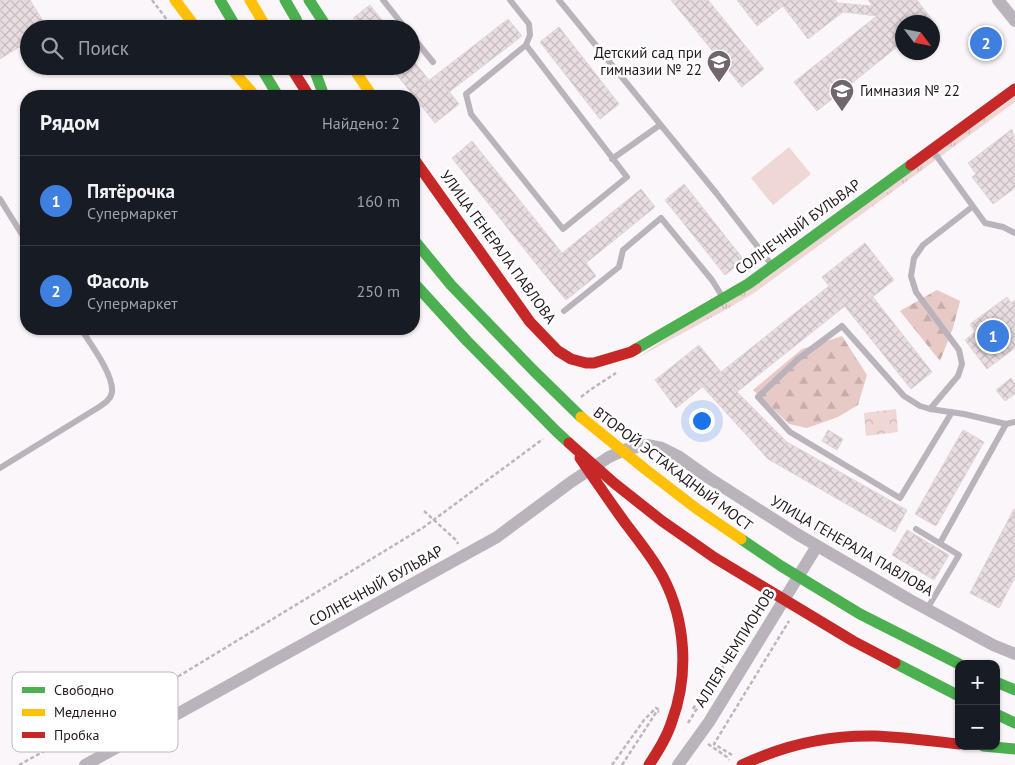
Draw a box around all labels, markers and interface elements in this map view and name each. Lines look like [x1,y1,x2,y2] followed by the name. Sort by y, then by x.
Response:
[895,15,940,60] north arrow
[20,20,420,75] search box
[970,24,1002,62] pin: 2
[38,34,66,62] icon: search
[78,36,129,60] text: Поиск
[594,43,702,79] place label: Детский сад при гимназии № 22
[706,49,732,83] school or university icon: Детский сад при гимназии № 22
[829,78,855,112] school or university icon: Гимназия № 22
[860,81,960,100] place label: Гимназия № 22
[40,109,99,136] text: Рядом
[322,113,400,133] text: Найдено: 2
[436,166,561,327] street label: УЛИЦА ГЕНЕРАЛА ПАВЛОВА
[731,175,864,278] street label: СОЛНЕЧНЫЙ БУЛЬВАР
[87,179,175,203] text: Пятёрочка
[51,191,61,211] text: 1
[357,191,400,211] text: 160 m
[87,203,178,223] text: Супермаркет
[87,269,149,293] text: Фасоль
[51,281,61,301] text: 2
[357,281,400,301] text: 250 m
[87,293,178,313] text: Супермаркет
[977,317,1009,355] pin: 1
[590,402,757,535] street label: ВТОРОЙ ЭСТАКАДНЫЙ МОСТ
[689,408,715,434] your location
[767,491,937,600] street label: УЛИЦА ГЕНЕРАЛА ПАВЛОВА
[305,541,446,630] street label: СОЛНЕЧНЫЙ БУЛЬВАР
[690,585,779,711] street label: АЛЛЕЯ ЧЕМПИОНОВ
[955,660,1000,750] map controls
[955,660,1000,705] button: +
[12,672,178,752] legend
[54,681,114,699] text: Свободно
[54,703,117,721] text: Медленно
[955,705,1000,750] button: −
[54,726,99,744] text: Пробка

